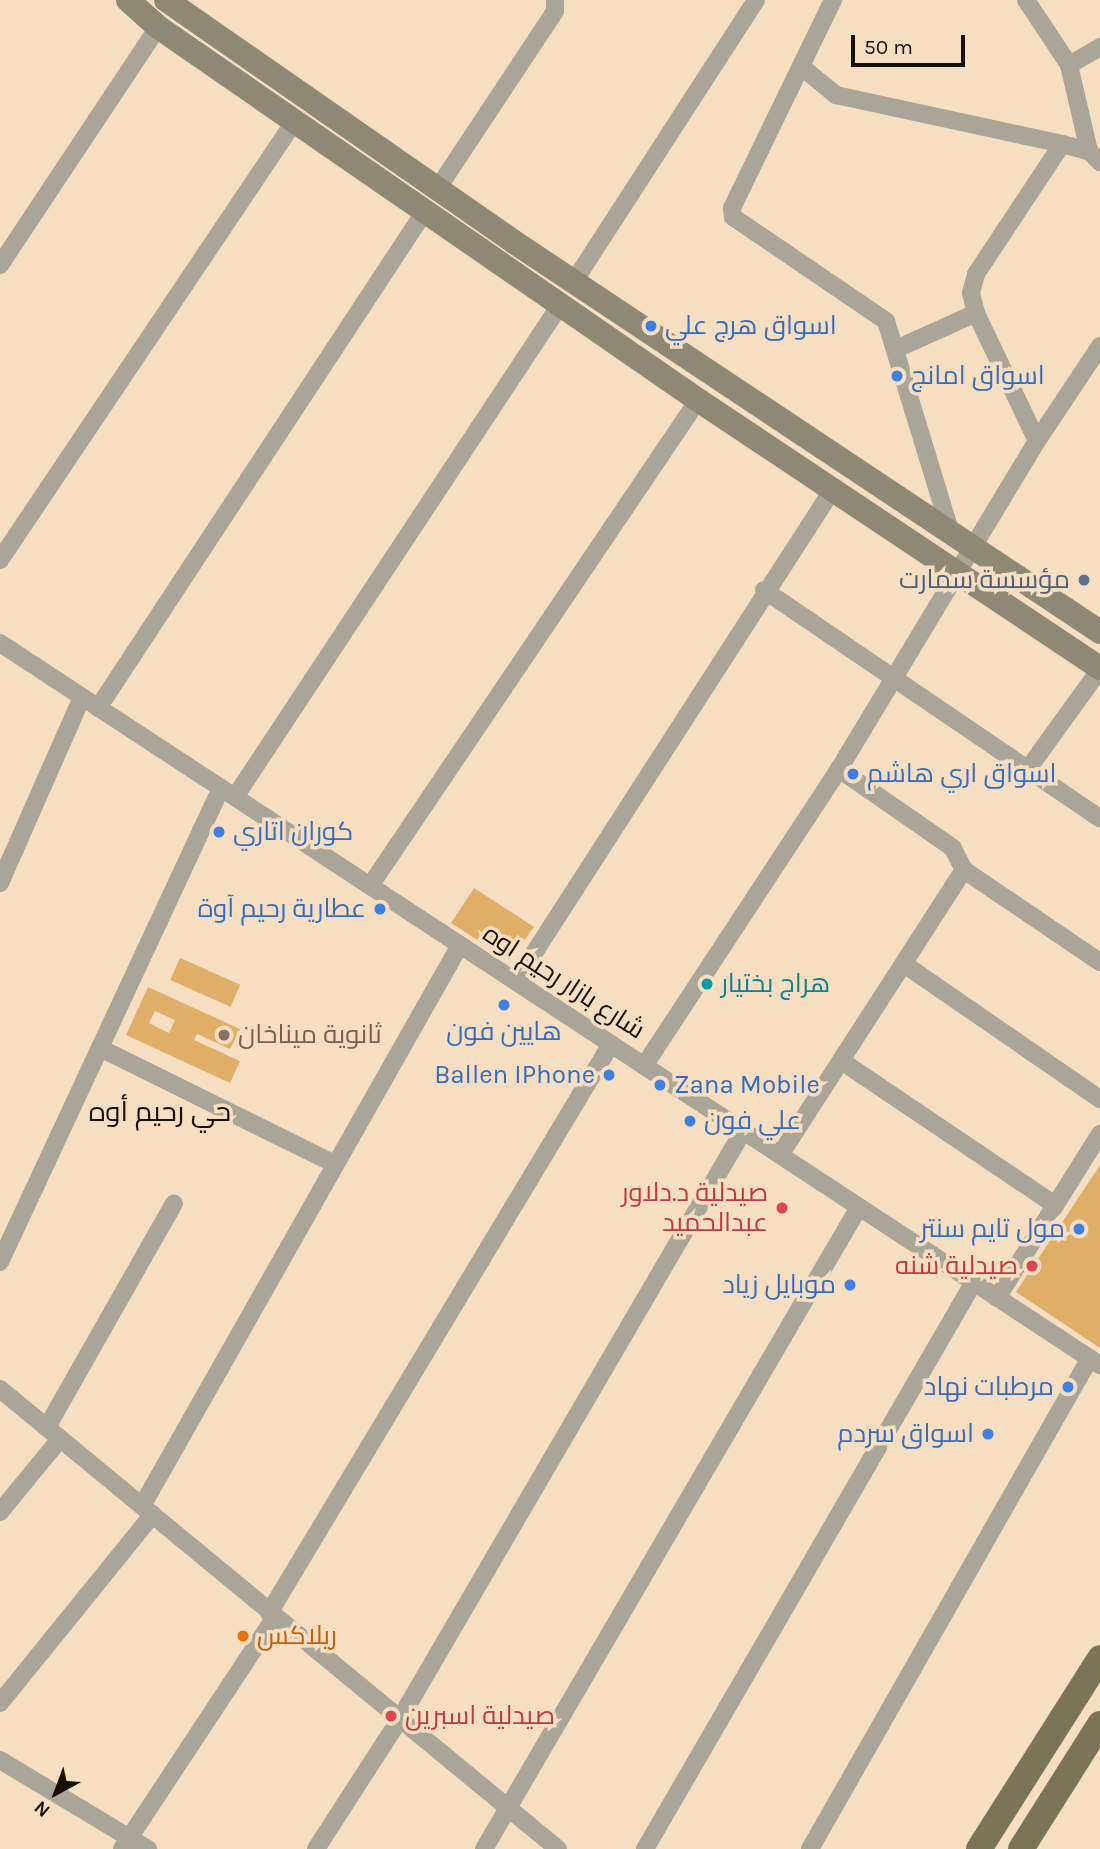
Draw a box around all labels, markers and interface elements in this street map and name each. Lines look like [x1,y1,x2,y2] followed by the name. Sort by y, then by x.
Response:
[855,21,969,65] scale bar
[864,35,913,59] text: 50 m
[665,310,837,342] place label: اسواق هرج علي
[643,318,659,334] marker: اسواق هرج علي
[911,360,1045,392] place label: اسواق امانج
[889,368,905,384] marker: اسواق امانج
[899,564,1070,596] place label: مؤسسة سمارت
[1076,572,1092,588] marker: مؤسسة سمارت
[867,758,1056,790] place label: اسواق اري هاشم
[845,766,861,782] marker: اسواق اري هاشم
[233,816,353,848] place label: كوران اتاري
[211,824,227,840] marker: كوران اتاري
[198,893,366,925] place label: عطارية رحيم آوة
[372,901,388,917] marker: عطارية رحيم آوة
[477,918,651,1046] street label: شارع بازار رحيم اوه
[721,968,830,1000] place label: هراج بختيار
[699,976,715,992] marker: هراج بختيار
[496,997,512,1013] marker: هايين فون
[446,1016,562,1048] place label: هايين فون
[238,1019,382,1051] place label: ثانوية ميناخان
[216,1027,232,1043] marker: ثانوية ميناخان
[434,1059,595,1091] place label: Ballen IPhone
[601,1067,617,1083] marker: Ballen IPhone
[674,1069,820,1101] place label: Zana Mobile
[652,1077,668,1093] marker: Zana Mobile
[89,1095,231,1129] district label: حي رحيم أوه
[704,1105,801,1137] place label: علي فون
[682,1113,698,1129] marker: علي فون
[622,1177,768,1238] place label: صيدلية د.دلاور عبدالحميد
[774,1200,790,1216] marker: صيدلية د.دلاور عبدالحميد
[920,1213,1065,1245] place label: مول تايم سنتر
[1071,1221,1087,1237] marker: مول تايم سنتر
[895,1250,1018,1282] place label: صيدلية شنه
[1024,1258,1040,1274] marker: صيدلية شنه
[722,1269,836,1301] place label: موبايل زياد
[842,1277,858,1293] marker: موبايل زياد
[924,1371,1054,1403] place label: مرطبات نهاد
[1060,1379,1076,1395] marker: مرطبات نهاد
[837,1418,974,1450] place label: اسواق سردم
[980,1426,996,1442] marker: اسواق سردم
[257,1620,337,1652] place label: ریلاکس
[235,1628,251,1644] marker: ریلاکس
[405,1700,555,1732] place label: صيدلية اسبرين
[383,1708,399,1724] marker: صيدلية اسبرين
[21,1758,91,1828] north arrow
[30,1796,55,1822] text: N

